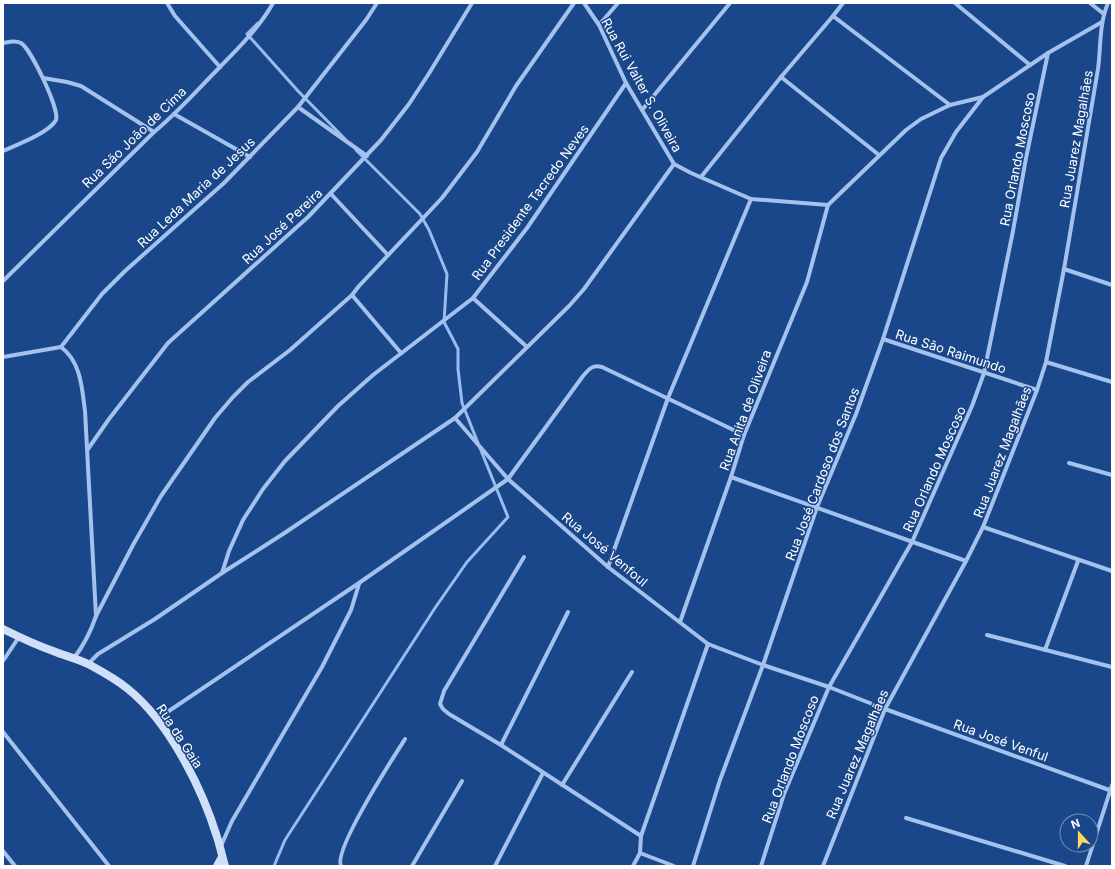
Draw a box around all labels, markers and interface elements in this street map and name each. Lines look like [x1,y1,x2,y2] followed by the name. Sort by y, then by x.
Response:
[598,15,686,155] street label: Rua Rui Valter S. Oliveira
[1056,69,1096,209] street label: Rua Juarez Magalhães
[79,83,189,191] street label: Rua São João de Cima
[996,91,1038,227] street label: Rua Orlando Moscoso
[468,121,592,283] street label: Rua Presidente Tacredo Neves
[134,133,258,251] street label: Rua Leda Maria de Jesus
[239,185,325,267] street label: Rua José Pereira
[894,326,1009,376] street label: Rua São Raimundo
[716,347,774,473] street label: Rua Anita de Oliveira
[970,384,1034,520] street label: Rua Juarez Magalhães
[782,385,863,563] street label: Rua José Cardoso dos Santos
[899,404,969,534] street label: Rua Orlando Moscoso
[559,508,651,590] street label: Rua José Venfoul
[822,687,892,821] street label: Rua Juarez Magalhães
[758,693,822,825] street label: Rua Orlando Moscoso
[153,701,207,771] street label: Rua da Gaia
[951,715,1051,765] street label: Rua José Venful
[1059,813,1099,853] north arrow
[1069,816,1082,832] text: N

